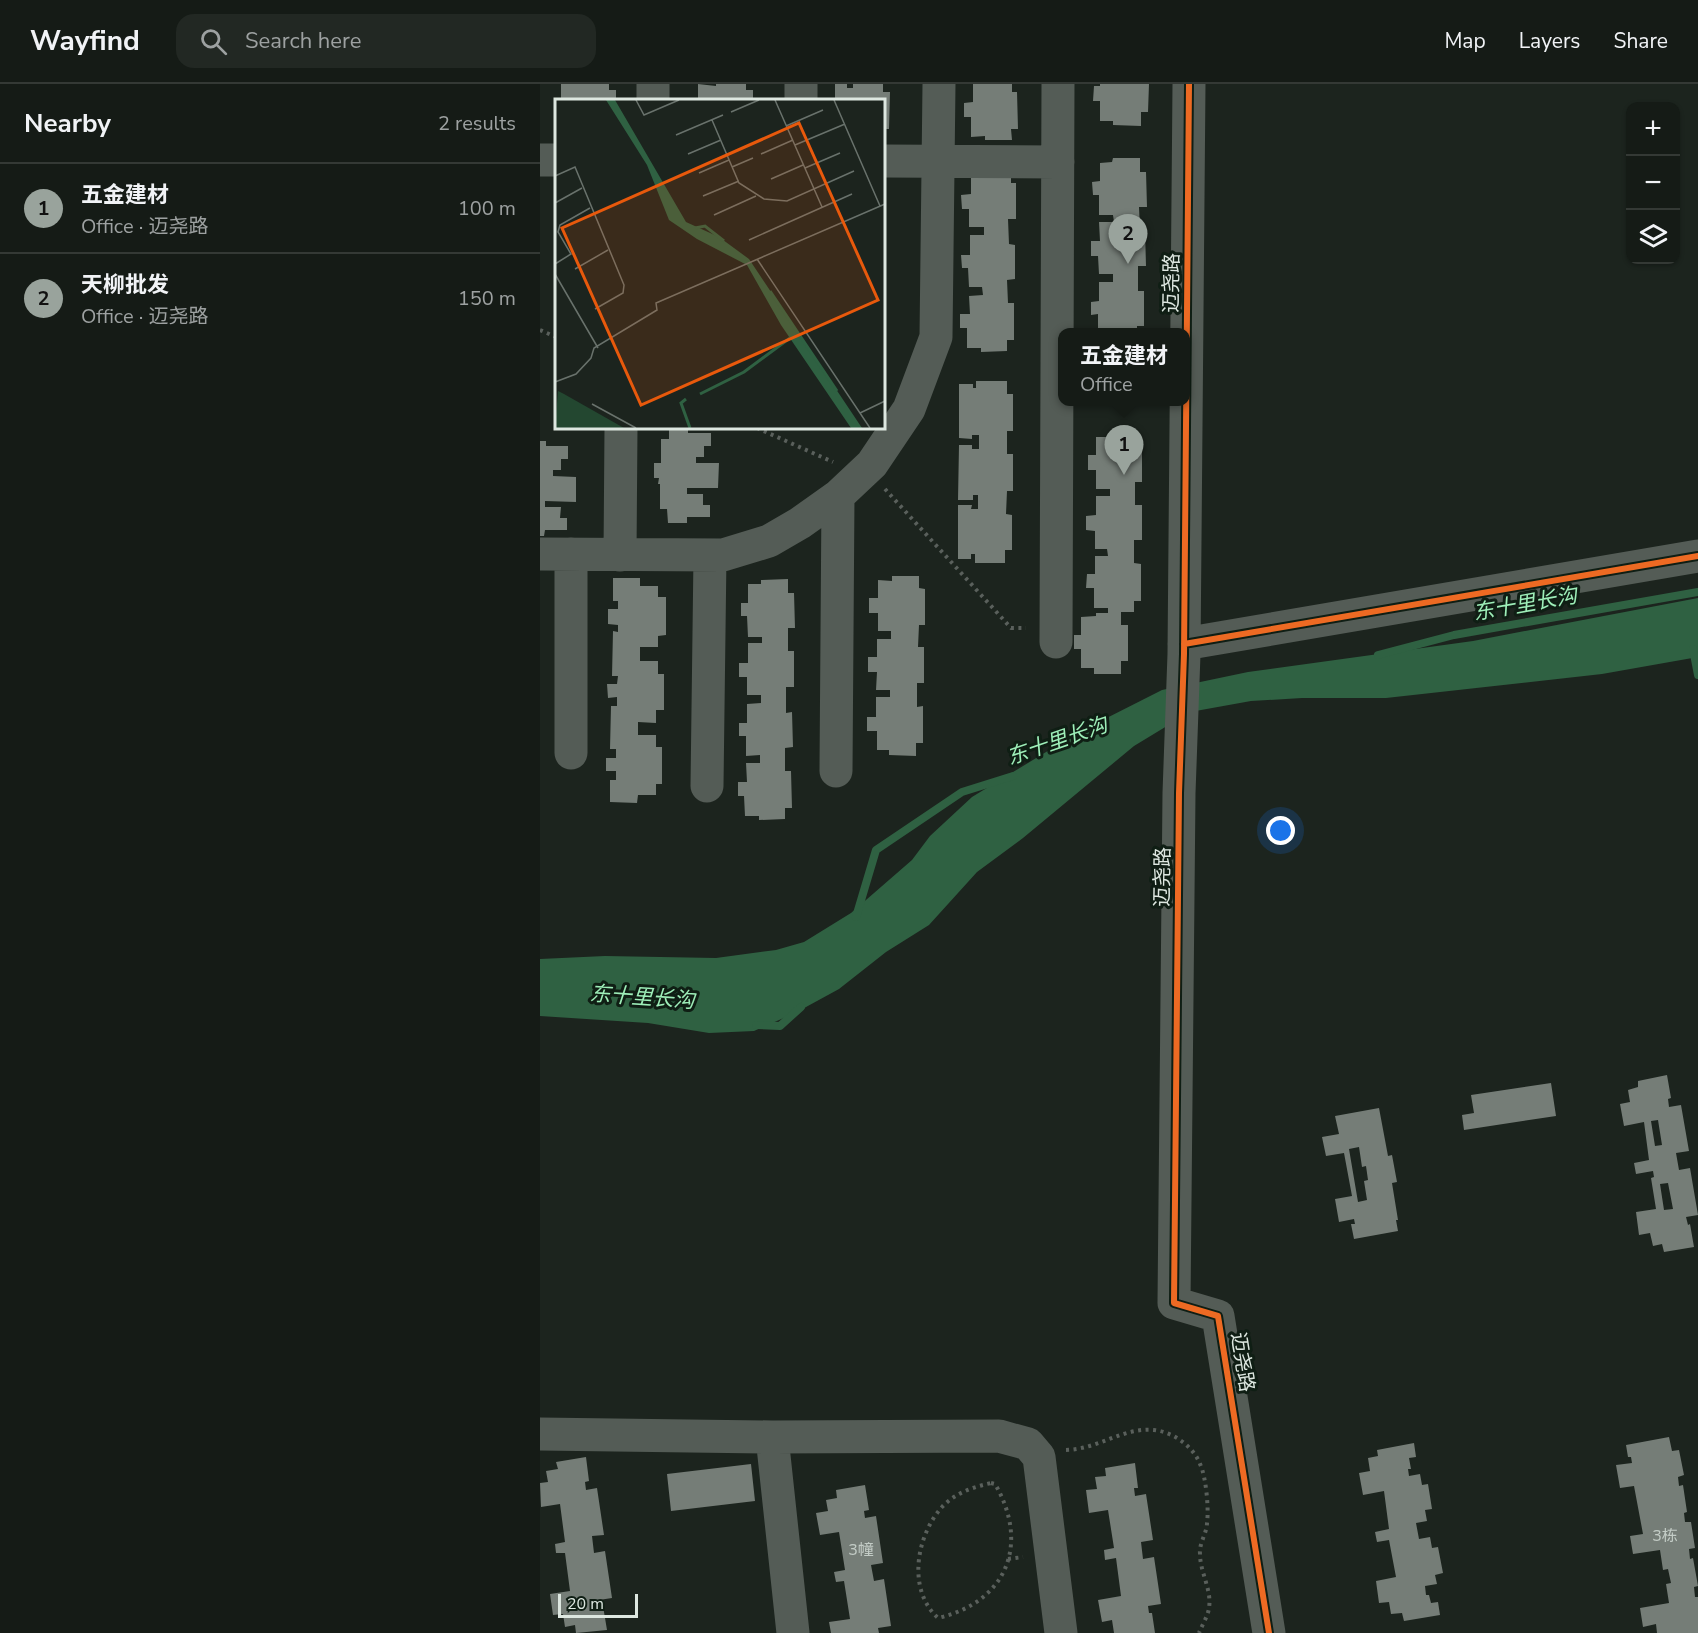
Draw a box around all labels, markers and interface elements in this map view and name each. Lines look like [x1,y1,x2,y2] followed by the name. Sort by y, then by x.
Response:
[176,14,596,68] search box
[30,22,140,60] text: Wayfind
[197,25,230,58] icon: search
[245,26,362,56] text: Search here
[1444,27,1486,55] text: Map
[1519,27,1580,55] text: Layers
[1613,27,1668,55] text: Share
[555,99,885,429] inset map
[1626,102,1680,264] map controls
[1626,102,1680,156] button: +
[24,106,111,141] text: Nearby
[438,110,516,137] text: 2 results
[1626,156,1680,210] button: −
[81,180,169,210] text: 五金建材
[38,195,50,222] text: 1
[458,195,516,222] text: 100 m
[1626,210,1680,264] button: layers
[81,213,208,240] text: Office · 迈尧路
[1108,214,1148,264] pin: 2
[1157,253,1186,313] street label: 迈尧路
[81,270,169,300] text: 天柳批发
[38,285,50,312] text: 2
[458,285,516,312] text: 150 m
[81,303,208,330] text: Office · 迈尧路
[1058,328,1190,406] popup
[1080,341,1168,371] text: 五金建材
[1080,371,1133,398] text: Office
[1104,426,1144,475] pin: 1
[1471,581,1581,627] water label: 东十里长沟
[1003,710,1113,771] water label: 东十里长沟
[1266,816,1295,845] your location
[1148,847,1177,907] street label: 迈尧路
[589,979,697,1015] water label: 东十里长沟
[1224,1330,1261,1394] street label: 迈尧路
[1652,1525,1678,1547] house number: 3栋
[848,1539,874,1561] house number: 3幢
[558,1591,638,1618] scale bar
[567,1593,604,1615] text: 20 m

